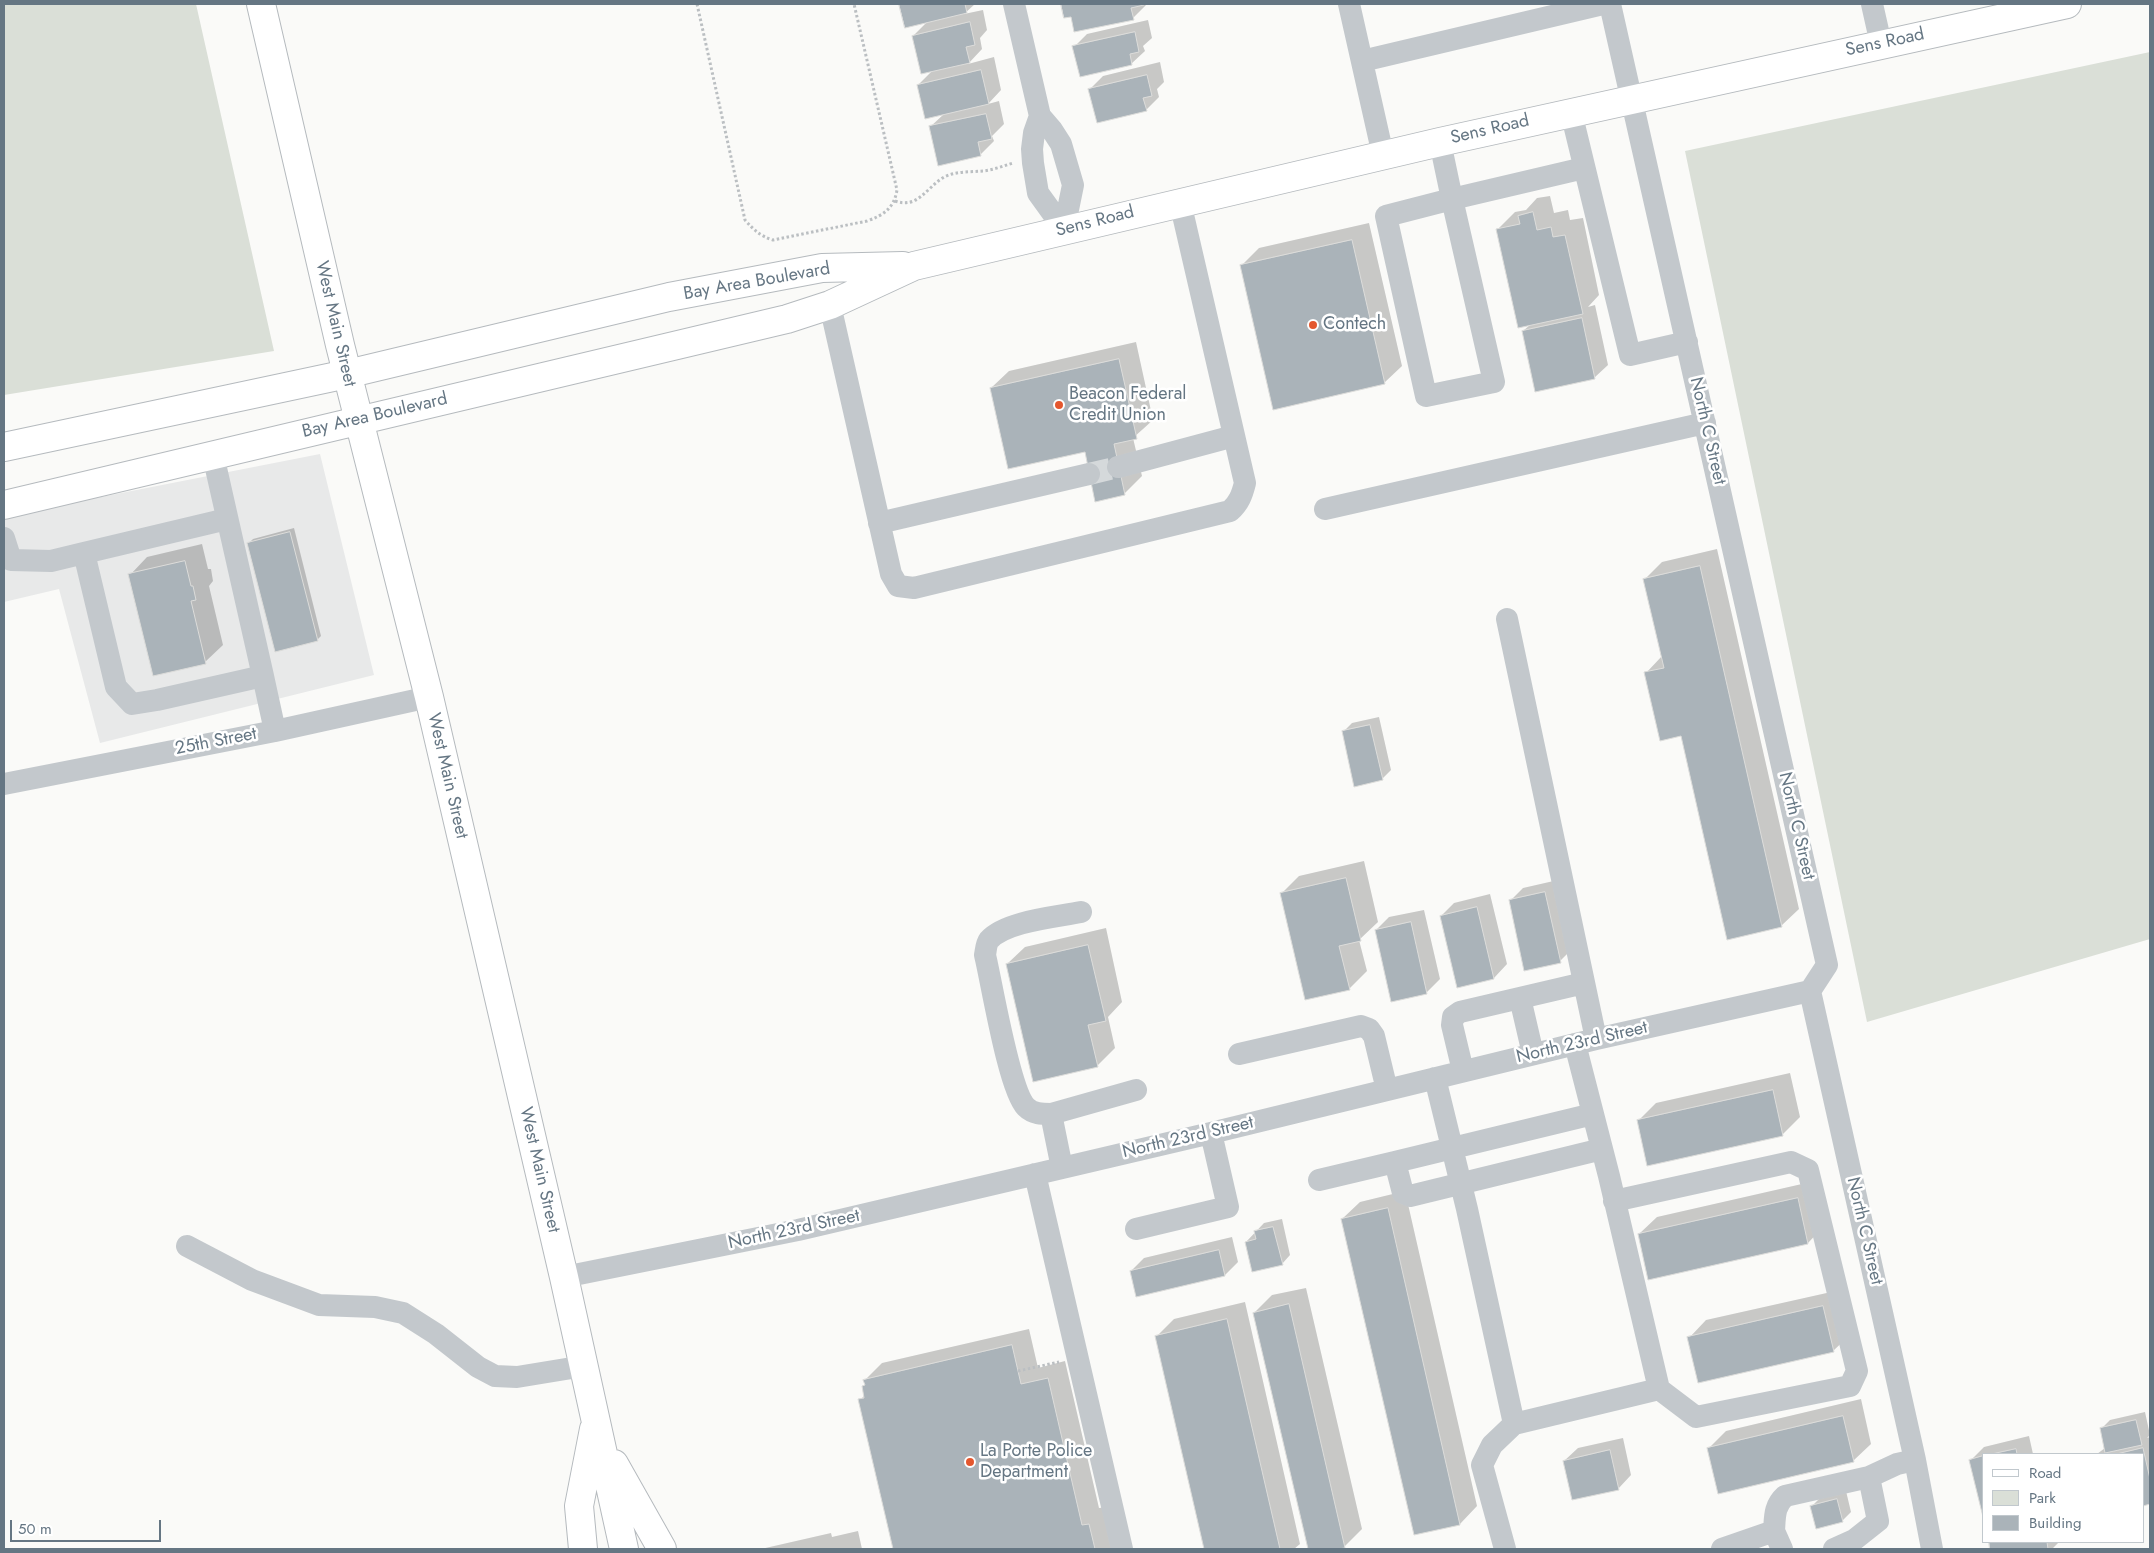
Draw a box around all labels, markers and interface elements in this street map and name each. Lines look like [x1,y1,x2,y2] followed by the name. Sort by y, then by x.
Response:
[1844,24,1926,62] street label: Sens Road
[1449,110,1531,150] street label: Sens Road
[1054,202,1136,242] street label: Sens Road
[682,258,832,306] street label: Bay Area Boulevard
[310,259,360,389] street label: West Main Street
[1323,314,1386,336] place label: Contech
[1307,319,1319,331] marker: Contech
[1684,375,1730,487] street label: North C Street
[1069,384,1186,426] place label: Beacon Federal Credit Union
[300,389,450,443] street label: Bay Area Boulevard
[1053,399,1065,411] marker: Beacon Federal Credit Union
[422,711,472,841] street label: West Main Street
[173,724,259,760] street label: 25th Street
[1773,770,1819,882] street label: North C Street
[1514,1017,1650,1069] street label: North 23rd Street
[514,1105,564,1235] street label: West Main Street
[1120,1112,1256,1164] street label: North 23rd Street
[1841,1175,1887,1287] street label: North C Street
[726,1206,862,1254] street label: North 23rd Street
[980,1441,1092,1484] place label: La Porte Police Department
[1982,1453,2144,1543] legend
[964,1456,976,1468] marker: La Porte Police Department
[2029,1462,2061,1484] text: Road
[2029,1487,2056,1509] text: Park
[12,1510,164,1542] scale bar
[2029,1512,2081,1534] text: Building
[18,1518,52,1540] text: 50 m

